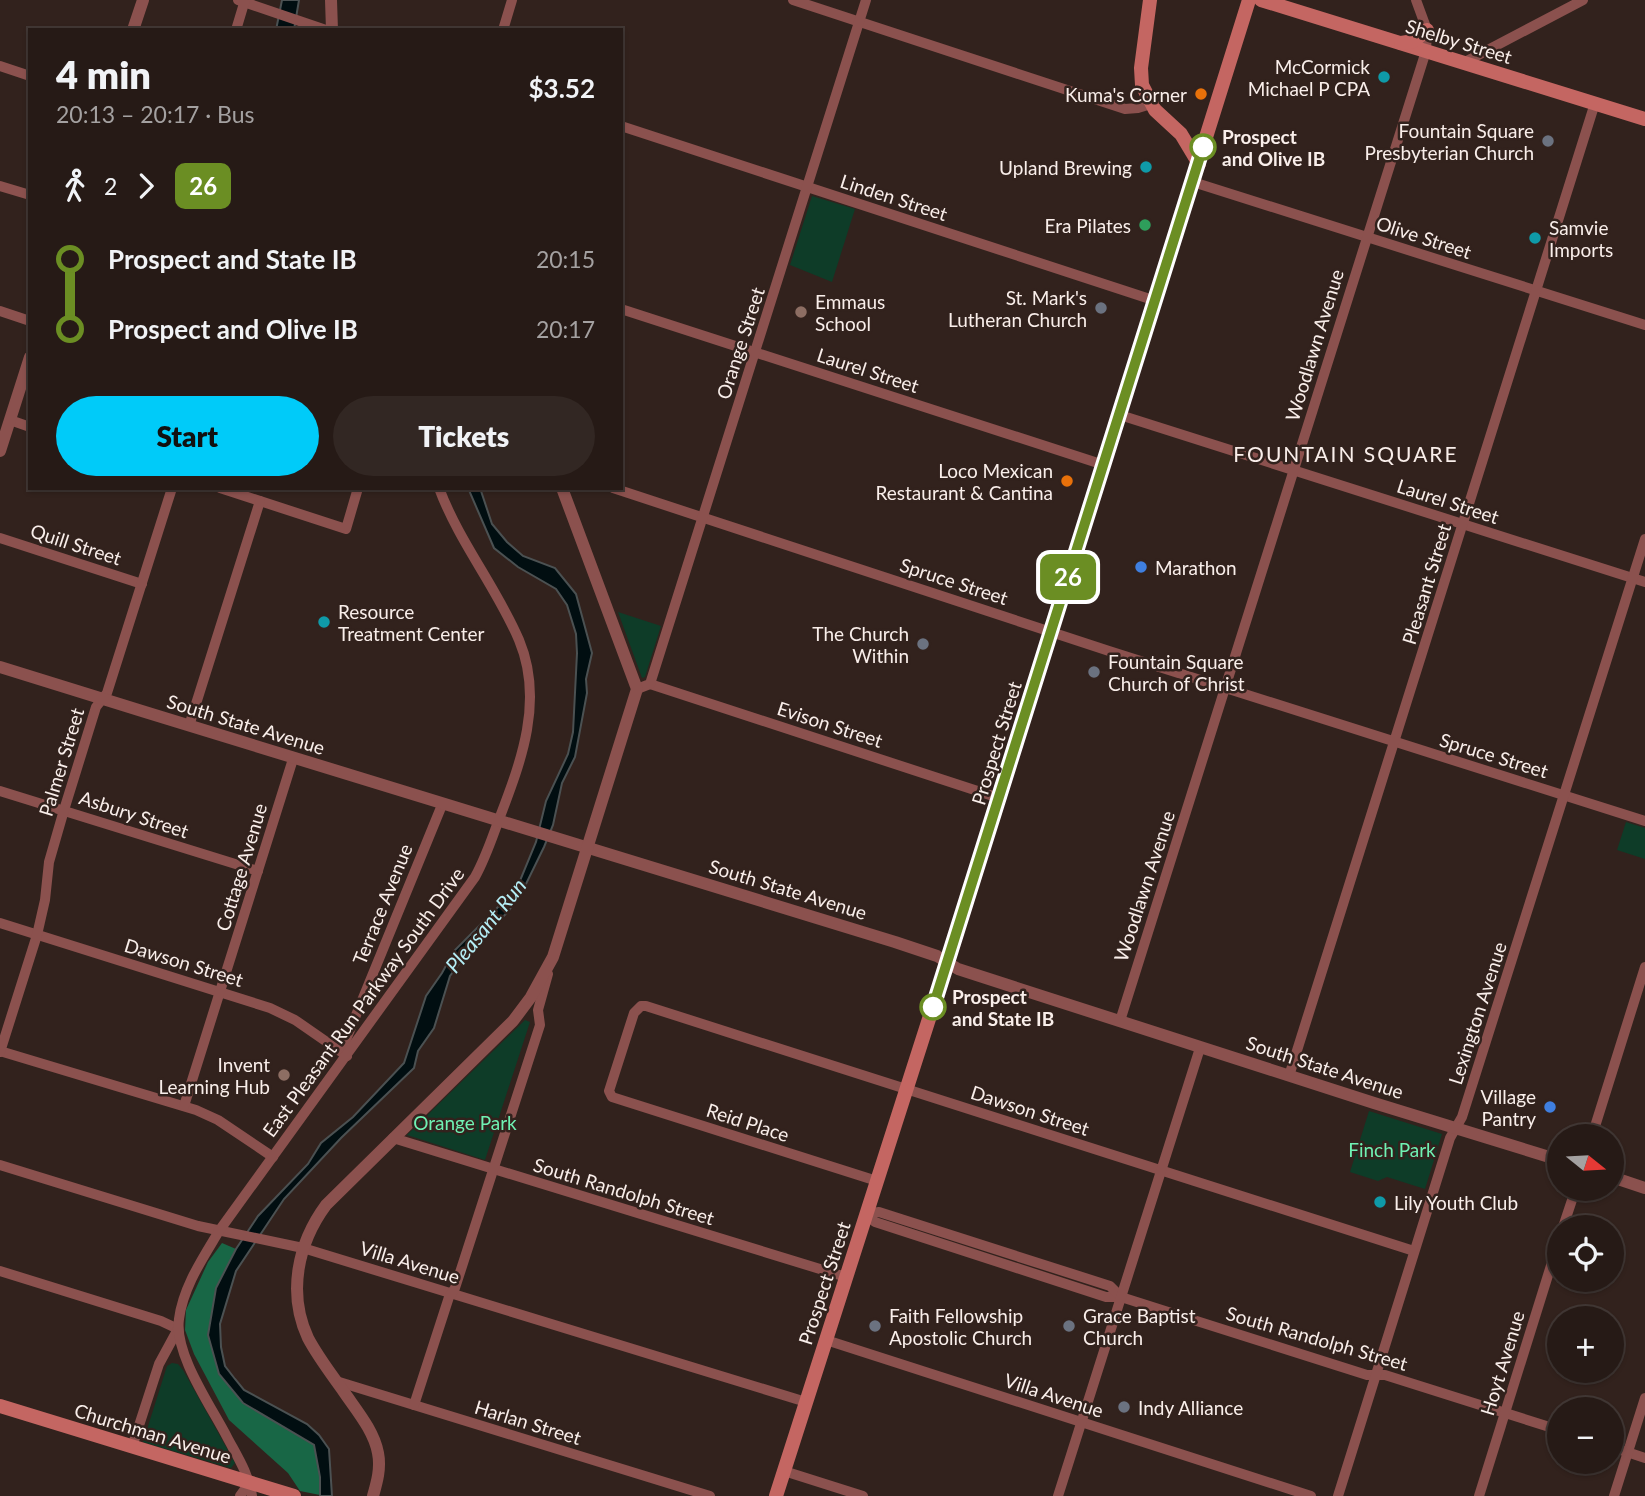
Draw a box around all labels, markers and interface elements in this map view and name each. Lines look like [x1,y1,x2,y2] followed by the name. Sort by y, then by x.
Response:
[1403,14,1515,68] street label: Shelby Street
[56,51,151,97] text: 4 min
[1248,55,1370,100] place label: McCormick Michael P CPA
[1376,69,1392,85] marker: McCormick Michael P CPA
[529,72,595,104] text: $3.52
[1065,83,1187,106] place label: Kuma's Corner
[1193,86,1209,102] marker: Kuma's Corner
[56,100,255,128] text: 20:13 – 20:17 · Bus
[1365,119,1534,164] place label: Fountain Square Presbyterian Church
[1222,125,1325,170] place label: Prospect and Olive IB
[1540,133,1556,149] marker: Fountain Square Presbyterian Church
[1190,134,1216,160] marker: Prospect and Olive IB
[999,156,1132,179] place label: Upland Brewing
[1138,159,1154,175] marker: Upland Brewing
[56,167,94,205] icon: walk
[127,167,165,205] icon: forward
[838,169,951,225] street label: Linden Street
[189,171,217,200] text: 26
[104,172,117,200] text: 2
[1374,211,1475,263] street label: Olive Street
[1044,214,1131,237] place label: Era Pilates
[1549,216,1613,261] place label: Samvie Imports
[1137,217,1153,233] marker: Era Pilates
[1527,230,1543,246] marker: Samvie Imports
[108,243,357,275] text: Prospect and State IB
[536,245,595,273] text: 20:15
[1280,266,1348,424] street label: Woodlawn Avenue
[711,284,769,402] street label: Orange Street
[948,286,1087,331] place label: St. Mark's Lutheran Church
[815,290,885,335] place label: Emmaus School
[1093,300,1109,316] marker: St. Mark's Lutheran Church
[793,304,809,320] marker: Emmaus School
[108,313,358,345] text: Prospect and Olive IB
[536,315,595,343] text: 20:17
[814,343,922,397] street label: Laurel Street
[56,396,319,476] button: Start
[333,396,595,476] button: Tickets
[1233,441,1459,466] district label: FOUNTAIN SQUARE
[876,459,1053,504] place label: Loco Mexican Restaurant & Cantina
[1059,473,1075,489] marker: Loco Mexican Restaurant & Cantina
[1394,474,1502,528] street label: Laurel Street
[28,519,124,570] street label: Quill Street
[1397,521,1455,647] street label: Pleasant Street
[897,553,1011,609] street label: Spruce Street
[1036,554,1100,600] line badge: 26
[1155,556,1237,579] place label: Marathon
[1133,559,1149,575] marker: Marathon
[1054,562,1082,591] text: 26
[338,600,484,645] place label: Resource Treatment Center
[316,614,332,630] marker: Resource Treatment Center
[812,622,909,667] place label: The Church Within
[915,636,931,652] marker: The Church Within
[1108,650,1245,695] place label: Fountain Square Church of Christ
[1086,664,1102,680] marker: Fountain Square Church of Christ
[966,678,1026,808] street label: Prospect Street
[164,689,328,759] street label: South State Avenue
[774,696,886,752] street label: Evison Street
[34,705,88,819] street label: Palmer Street
[1437,728,1551,782] street label: Spruce Street
[76,786,192,843] street label: Asbury Street
[211,800,271,934] street label: Cottage Avenue
[1109,808,1179,964] street label: Woodlawn Avenue
[347,840,417,968] street label: Terrace Avenue
[706,854,870,924] street label: South State Avenue
[257,863,469,1141] street label: East Pleasant Run Parkway South Drive
[439,873,531,977] water label: Pleasant Run
[122,933,246,991] street label: Dawson Street
[1443,939,1511,1087] street label: Lexington Avenue
[952,985,1054,1030] place label: Prospect and State IB
[920,994,946,1020] marker: Prospect and State IB
[1244,1031,1406,1103] street label: South State Avenue
[158,1053,270,1098] place label: Invent Learning Hub
[276,1067,292,1083] marker: Invent Learning Hub
[968,1080,1092,1140] street label: Dawson Street
[1480,1085,1536,1130] place label: Village Pantry
[704,1098,792,1146] street label: Reid Place
[1542,1099,1558,1115] marker: Village Pantry
[413,1111,517,1134] park label: Orange Park
[1547,1124,1624,1200] north arrow
[1547,1124,1624,1474] map controls
[1348,1138,1436,1161] park label: Finch Park
[531,1153,717,1229] street label: South Randolph Street
[1394,1191,1518,1214] place label: Lily Youth Club
[1372,1194,1388,1210] marker: Lily Youth Club
[1547,1215,1624,1292] button: locate
[793,1218,855,1348] street label: Prospect Street
[357,1236,463,1288] street label: Villa Avenue
[1224,1301,1411,1375] street label: South Randolph Street
[889,1304,1032,1349] place label: Faith Fellowship Apostolic Church
[1083,1304,1196,1349] place label: Grace Baptist Church
[1547,1306,1624,1383] button: +
[1475,1308,1529,1418] street label: Hoyt Avenue
[867,1318,883,1334] marker: Faith Fellowship Apostolic Church
[1061,1318,1077,1334] marker: Grace Baptist Church
[1001,1368,1107,1422] street label: Villa Avenue
[472,1395,584,1449] street label: Harlan Street
[1138,1396,1243,1419] place label: Indy Alliance
[1547,1397,1624,1474] button: −
[72,1398,234,1468] street label: Churchman Avenue
[1116,1399,1132,1415] marker: Indy Alliance

